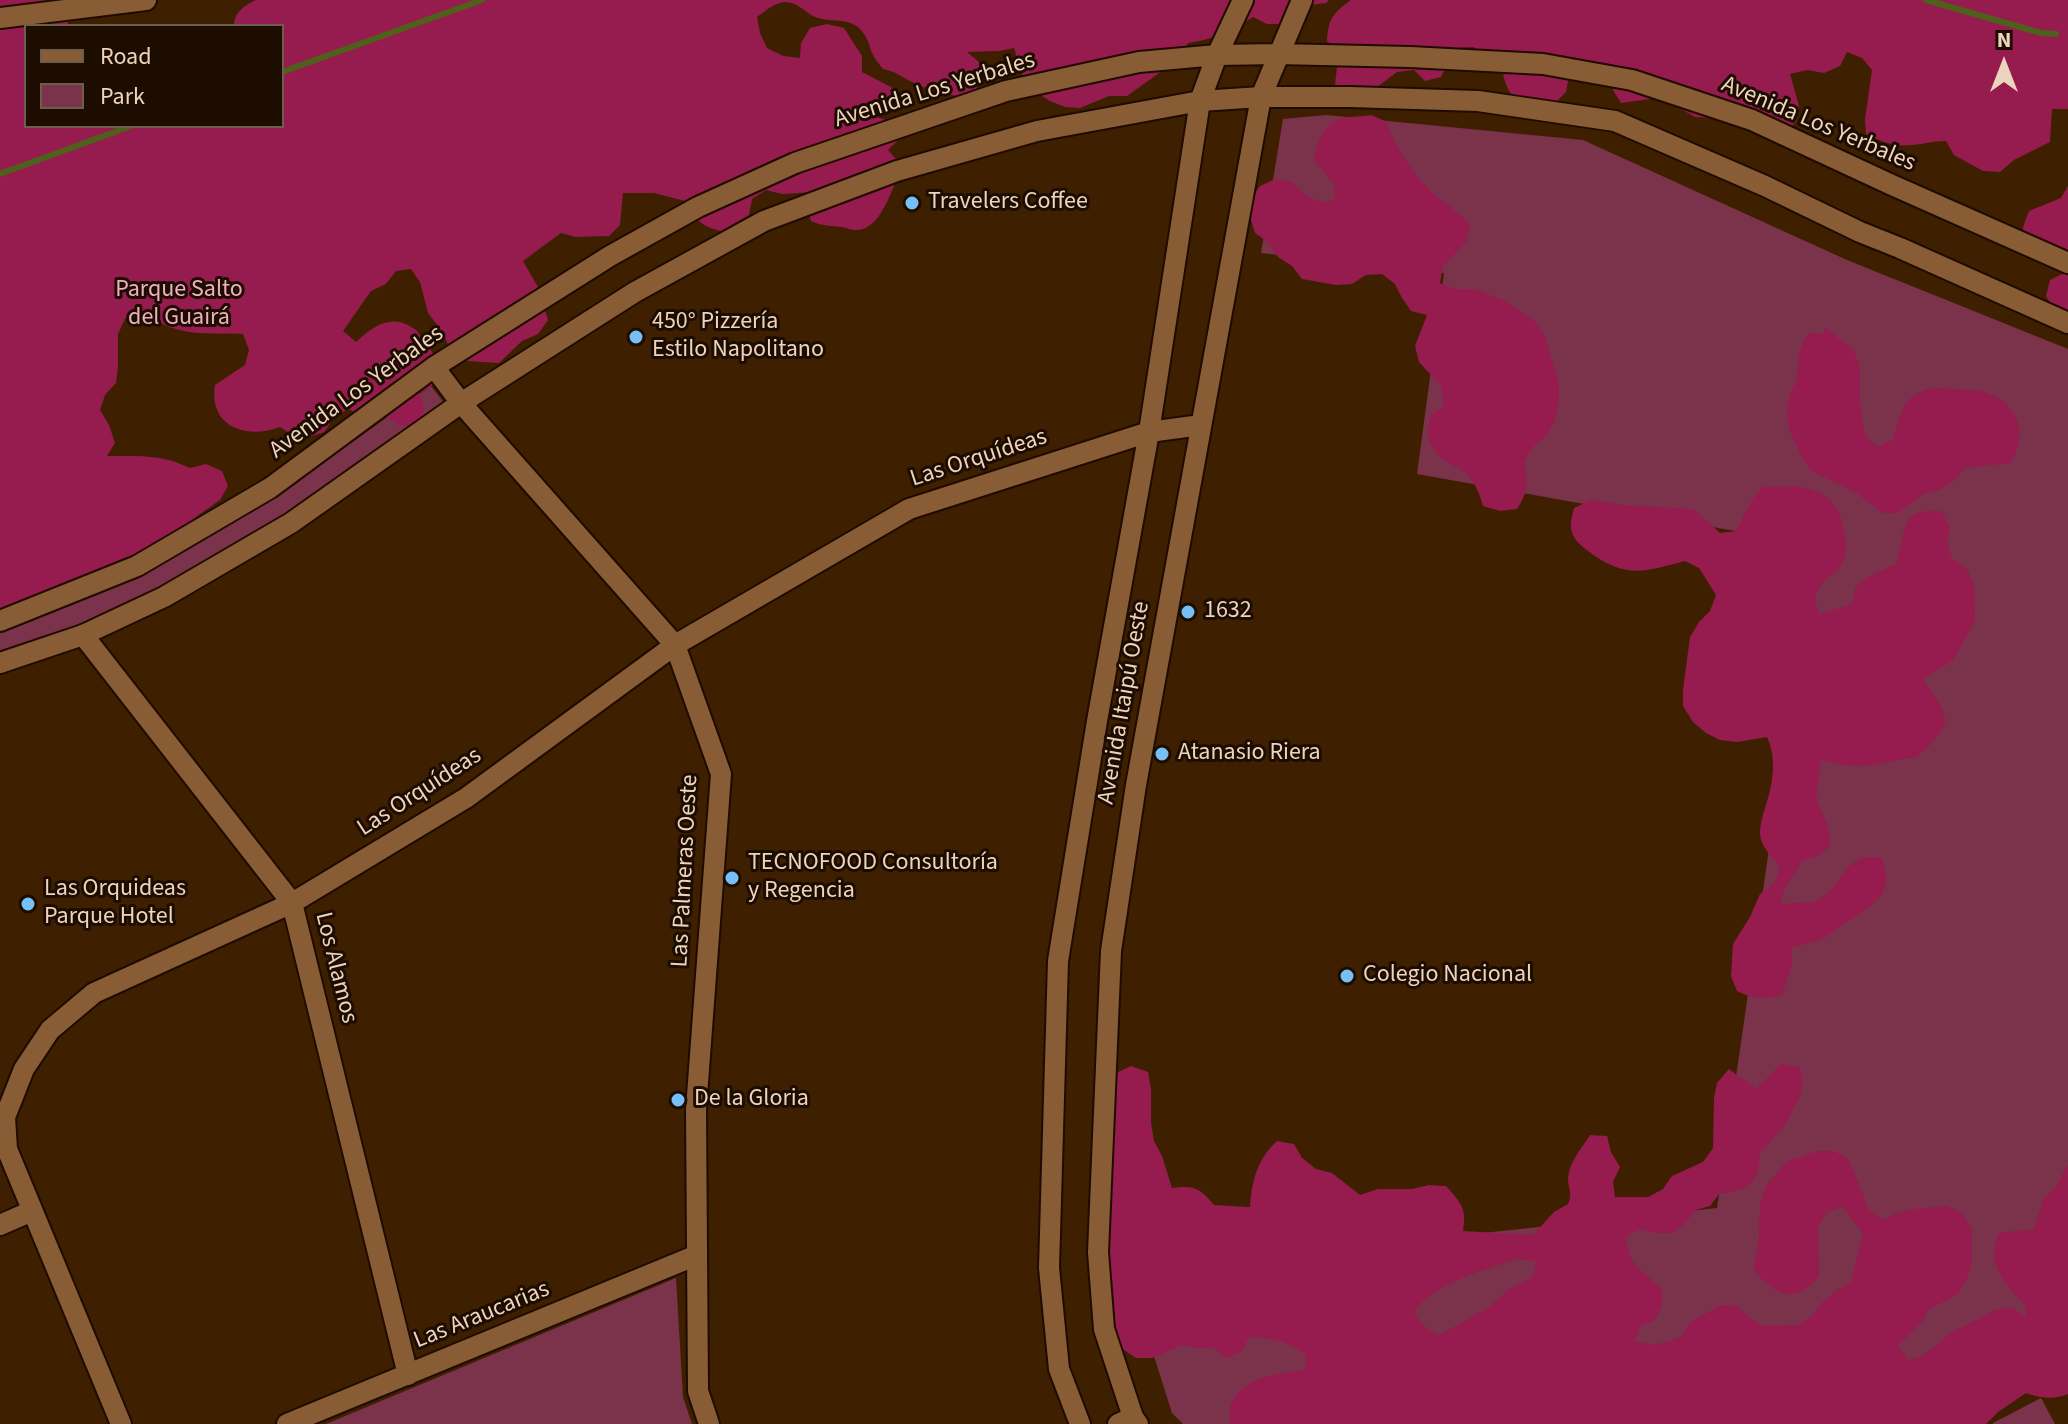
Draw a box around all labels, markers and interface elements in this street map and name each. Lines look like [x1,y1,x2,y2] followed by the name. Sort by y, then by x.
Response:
[24,24,284,128] legend
[1964,24,2044,104] north arrow
[1997,24,2011,56] text: N
[100,39,152,74] text: Road
[831,47,1039,135] street label: Avenida Los Yerbales
[1717,71,1919,179] street label: Avenida Los Yerbales
[100,79,145,114] text: Park
[928,189,1088,217] place label: Travelers Coffee
[903,194,921,212] marker: Travelers Coffee
[115,277,243,333] park label: Parque Salto del Guairá
[652,309,824,365] place label: 450° Pizzería Estilo Napolitano
[264,320,450,466] street label: Avenida Los Yerbales
[627,328,645,346] marker: 450° Pizzería Estilo Napolitano
[907,423,1051,495] street label: Las Orquídeas
[1204,598,1252,626] place label: 1632
[1093,599,1157,807] street label: Avenida Itaipú Oeste
[1179,603,1197,621] marker: 1632
[1178,740,1321,768] place label: Atanasio Riera
[353,742,487,844] street label: Las Orquídeas
[1153,745,1171,763] marker: Atanasio Riera
[667,774,705,968] street label: Las Palmeras Oeste
[748,850,998,906] place label: TECNOFOOD Consultoría y Regencia
[723,869,741,887] marker: TECNOFOOD Consultoría y Regencia
[44,876,186,932] place label: Las Orquideas Parque Hotel
[19,895,37,913] marker: Las Orquideas Parque Hotel
[307,910,363,1026] street label: Los Alamos
[1363,962,1532,990] place label: Colegio Nacional
[1338,967,1356,985] marker: Colegio Nacional
[694,1086,809,1114] place label: De la Gloria
[669,1091,687,1109] marker: De la Gloria
[410,1276,554,1356] street label: Las Araucarias

